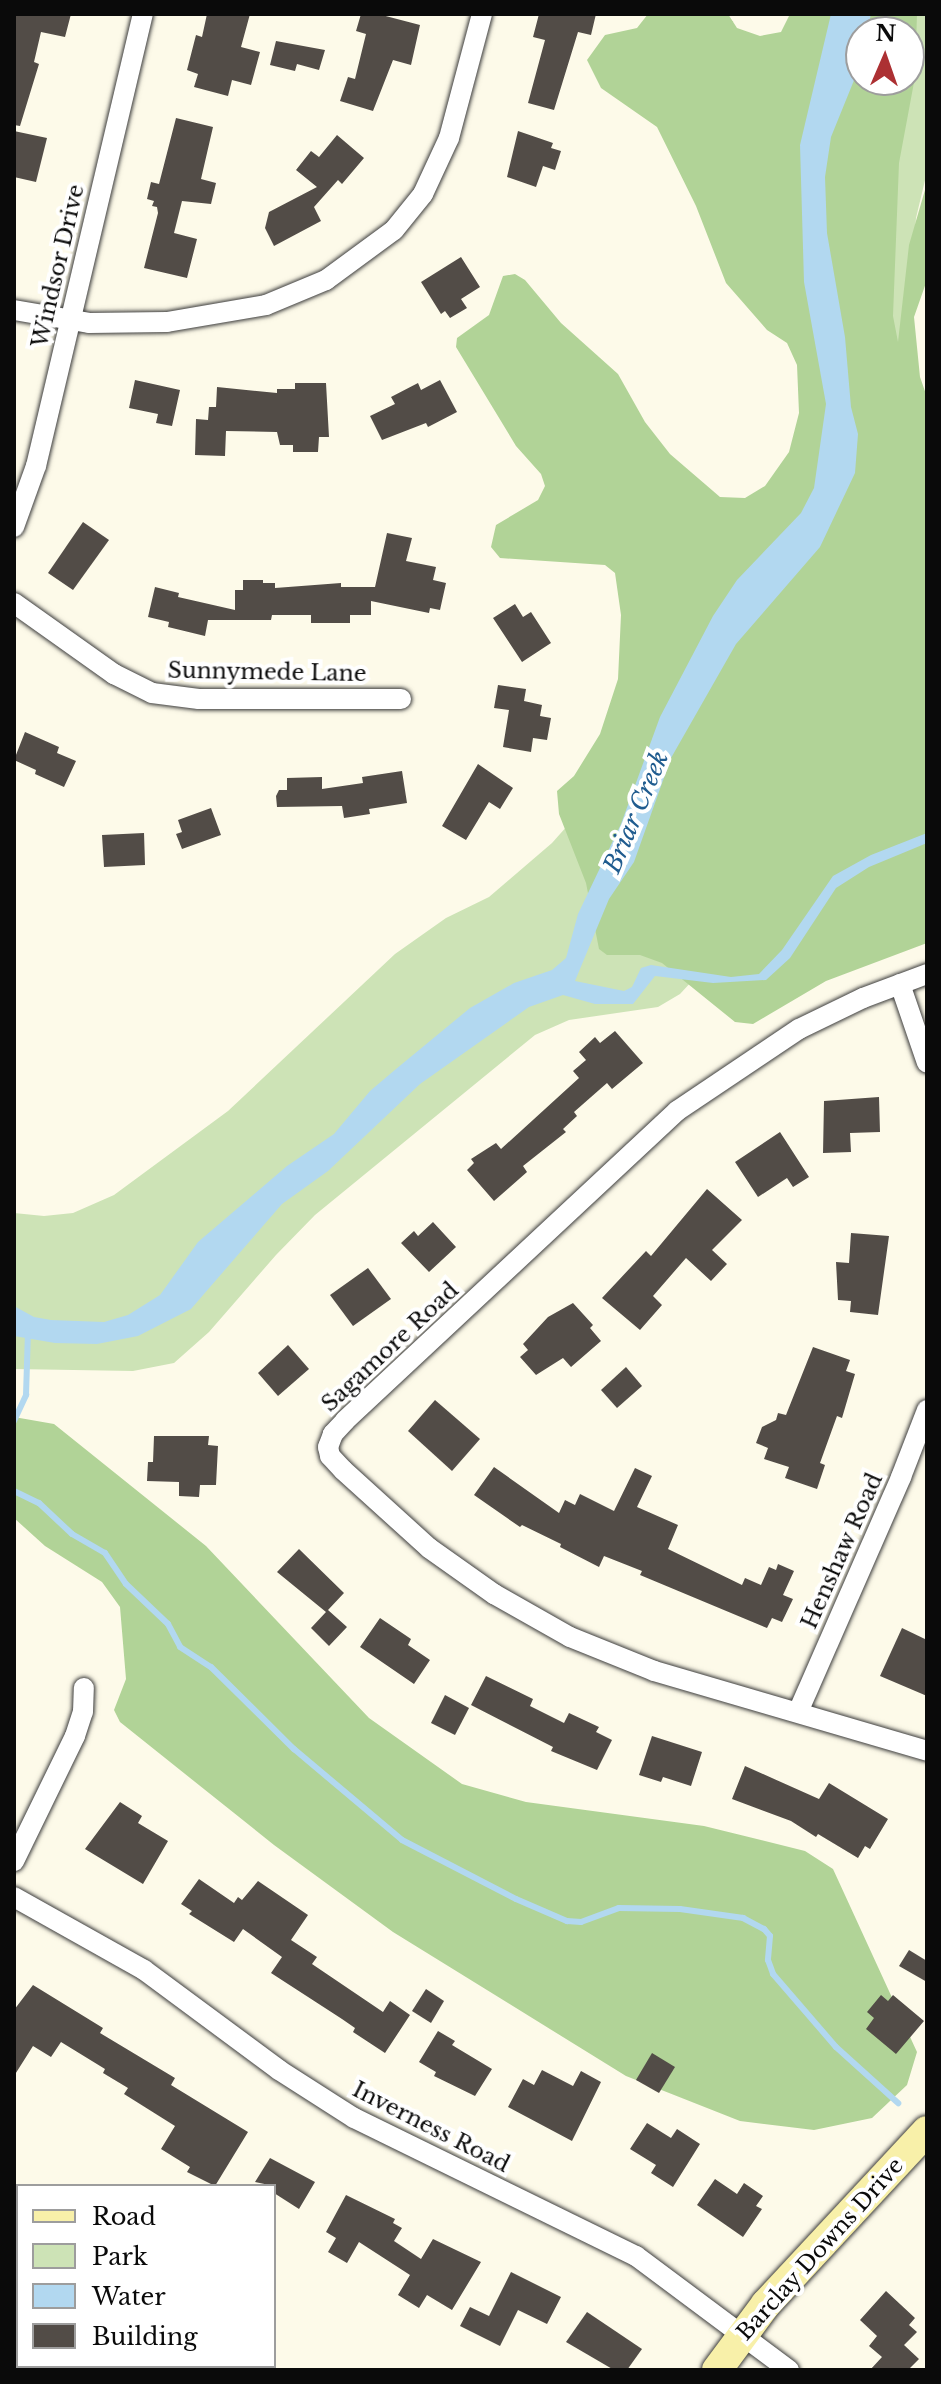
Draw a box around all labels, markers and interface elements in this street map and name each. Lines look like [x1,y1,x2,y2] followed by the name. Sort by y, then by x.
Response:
[845,16,925,96] north arrow
[875,20,897,47] text: N
[26,182,90,350] street label: Windsor Drive
[167,657,367,687] street label: Sunnymede Lane
[597,746,675,878] water label: Briar Creek
[316,1277,464,1417] street label: Sagamore Road
[796,1469,888,1633] street label: Henshaw Road
[348,2076,514,2178] street label: Inverness Road
[731,2152,909,2346] street label: Barclay Downs Drive
[16,2184,276,2368] legend
[92,2202,156,2231] text: Road
[92,2242,148,2271] text: Park
[92,2282,166,2311] text: Water
[92,2322,198,2351] text: Building

